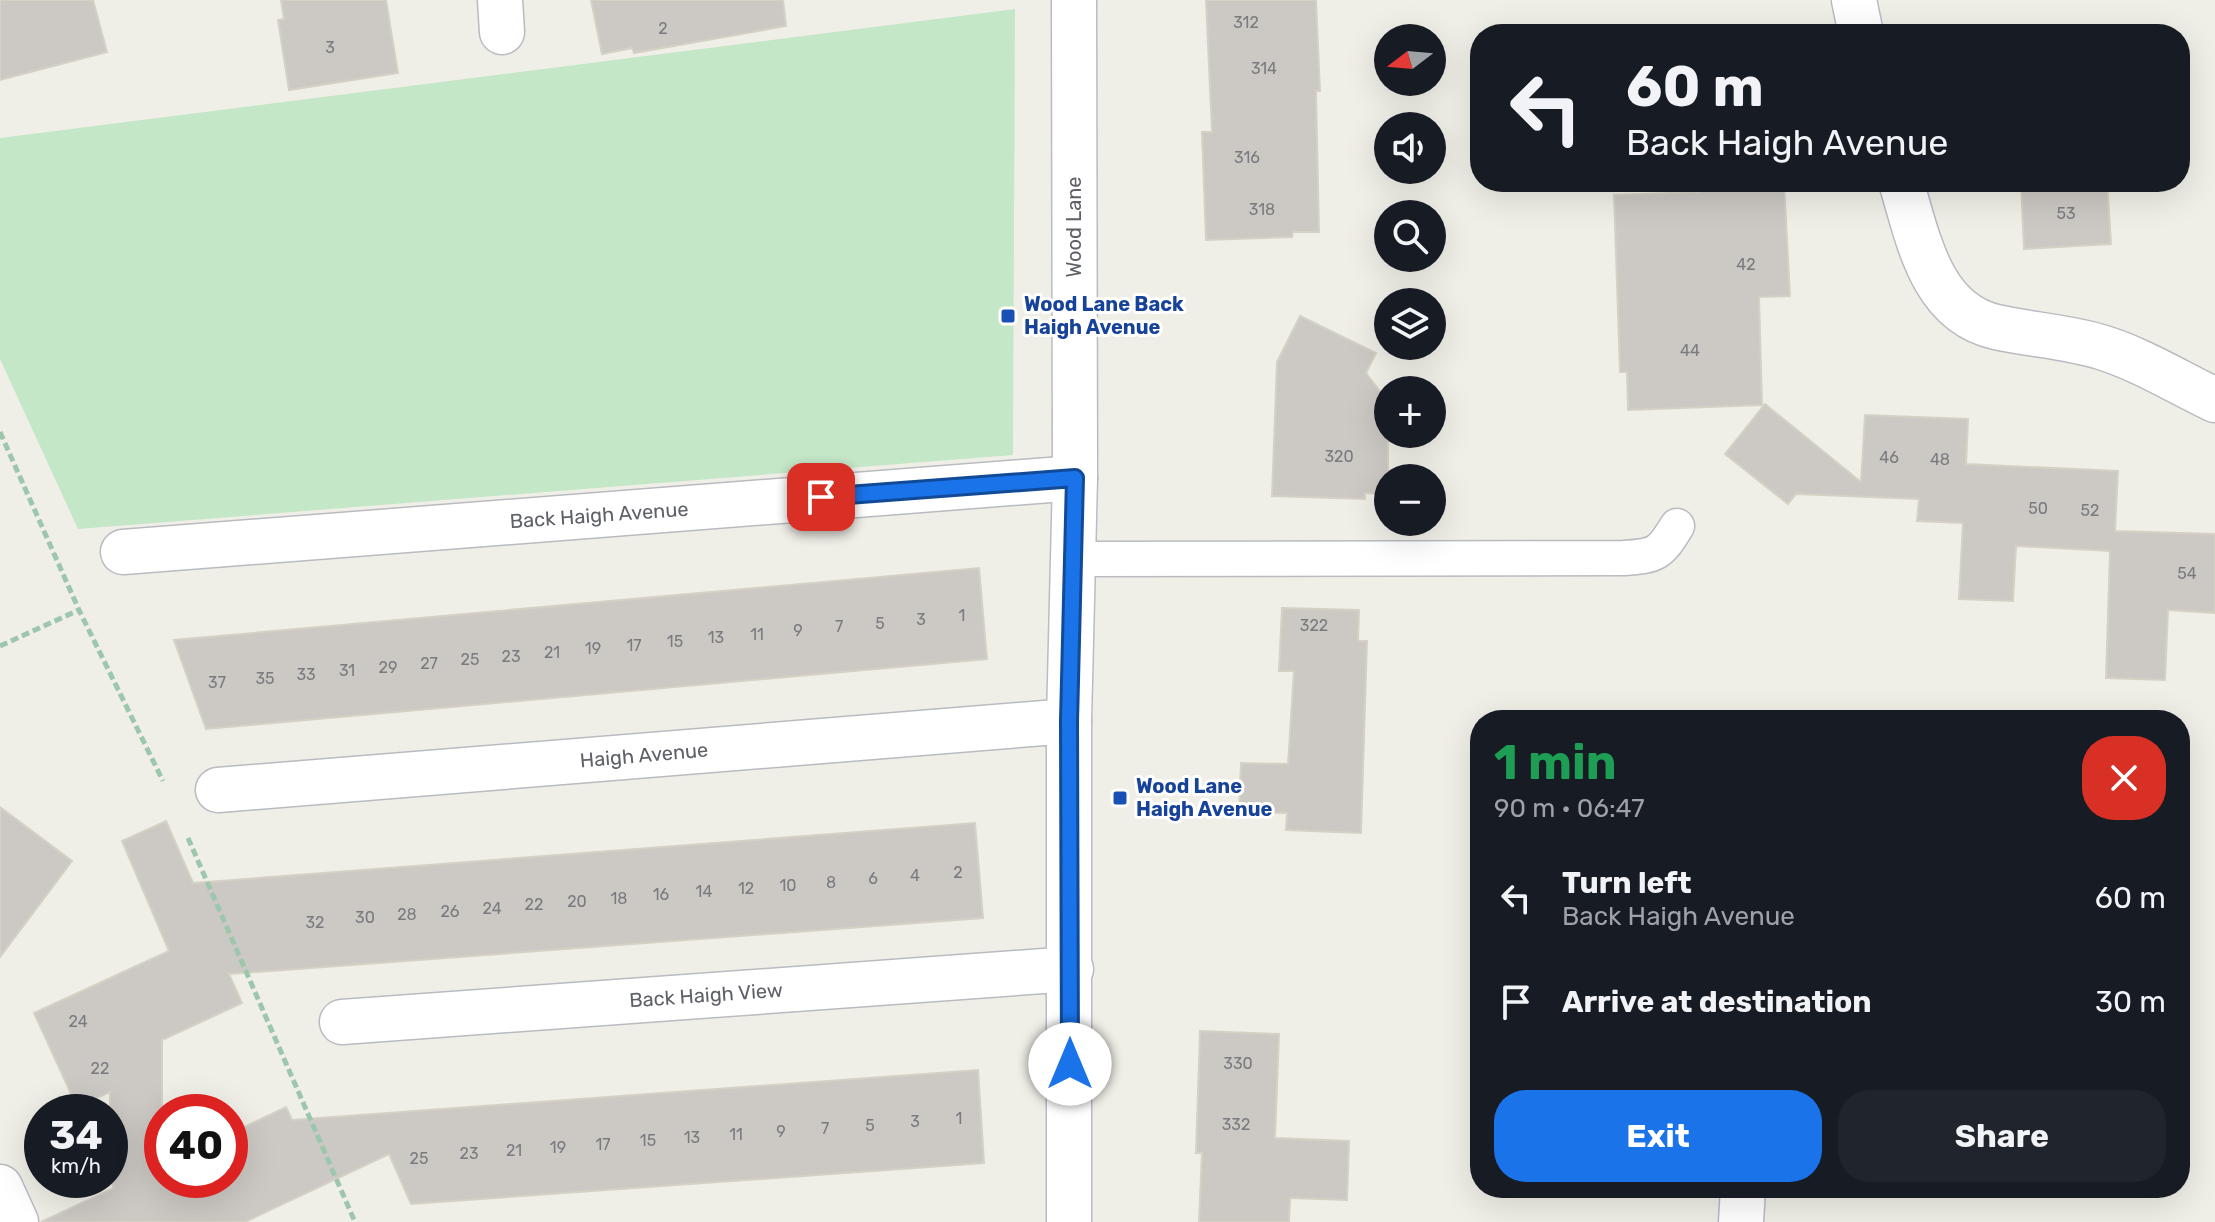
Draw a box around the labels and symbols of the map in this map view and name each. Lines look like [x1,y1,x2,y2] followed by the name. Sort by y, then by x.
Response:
[1233,13,1259,32] house number: 312
[658,19,668,38] house number: 2
[1374,24,1446,96] north arrow
[325,38,335,57] house number: 3
[1251,59,1277,78] house number: 314
[1234,148,1260,167] house number: 316
[1062,177,1086,277] street label: Wood Lane
[1249,200,1275,219] house number: 318
[2056,204,2076,223] house number: 53
[1736,255,1756,274] house number: 42
[1024,292,1184,339] place label: Wood Lane Back Haigh Avenue
[999,307,1017,325] marker: Wood Lane Back Haigh Avenue
[1680,341,1700,360] house number: 44
[1324,447,1354,466] house number: 320
[1879,448,1899,467] house number: 46
[1930,450,1950,469] house number: 48
[787,463,855,531] pin
[509,497,689,533] street label: Back Haigh Avenue
[2028,499,2048,518] house number: 50
[2081,501,2099,520] house number: 52
[2177,564,2197,583] house number: 54
[959,606,965,625] house number: 1
[916,610,926,629] house number: 3
[875,614,885,633] house number: 5
[1300,616,1328,635] house number: 322
[835,617,843,636] house number: 7
[793,621,803,640] house number: 9
[750,625,764,644] house number: 11
[708,628,724,647] house number: 13
[667,632,683,651] house number: 15
[626,636,642,655] house number: 17
[585,639,601,658] house number: 19
[544,643,560,662] house number: 21
[501,647,521,666] house number: 23
[461,650,479,669] house number: 25
[420,654,438,673] house number: 27
[379,658,397,677] house number: 29
[339,661,355,680] house number: 31
[296,665,316,684] house number: 33
[255,669,275,688] house number: 35
[208,673,226,692] house number: 37
[579,737,709,773] street label: Haigh Avenue
[1136,774,1272,821] place label: Wood Lane Haigh Avenue
[1111,789,1129,807] marker: Wood Lane Haigh Avenue
[953,863,963,882] house number: 2
[910,866,920,885] house number: 4
[868,869,878,888] house number: 6
[826,873,836,892] house number: 8
[779,876,797,895] house number: 10
[738,879,754,898] house number: 12
[696,882,712,901] house number: 14
[653,885,670,904] house number: 16
[610,889,628,908] house number: 18
[567,892,587,911] house number: 20
[525,895,543,914] house number: 22
[482,899,502,918] house number: 24
[440,902,460,921] house number: 26
[397,905,417,924] house number: 28
[355,908,375,927] house number: 30
[305,913,325,932] house number: 32
[628,978,784,1012] street label: Back Haigh View
[68,1012,88,1031] house number: 24
[1028,1022,1112,1106] position arrow
[1223,1054,1253,1073] house number: 330
[91,1059,109,1078] house number: 22
[144,1094,248,1198] speed limit sign: 40
[956,1109,962,1128] house number: 1
[910,1112,920,1131] house number: 3
[1222,1115,1250,1134] house number: 332
[865,1116,875,1135] house number: 5
[821,1119,829,1138] house number: 7
[776,1122,786,1141] house number: 9
[729,1125,743,1144] house number: 11
[684,1128,700,1147] house number: 13
[640,1131,656,1150] house number: 15
[595,1135,611,1154] house number: 17
[550,1138,566,1157] house number: 19
[506,1141,522,1160] house number: 21
[459,1144,479,1163] house number: 23
[410,1149,428,1168] house number: 25

